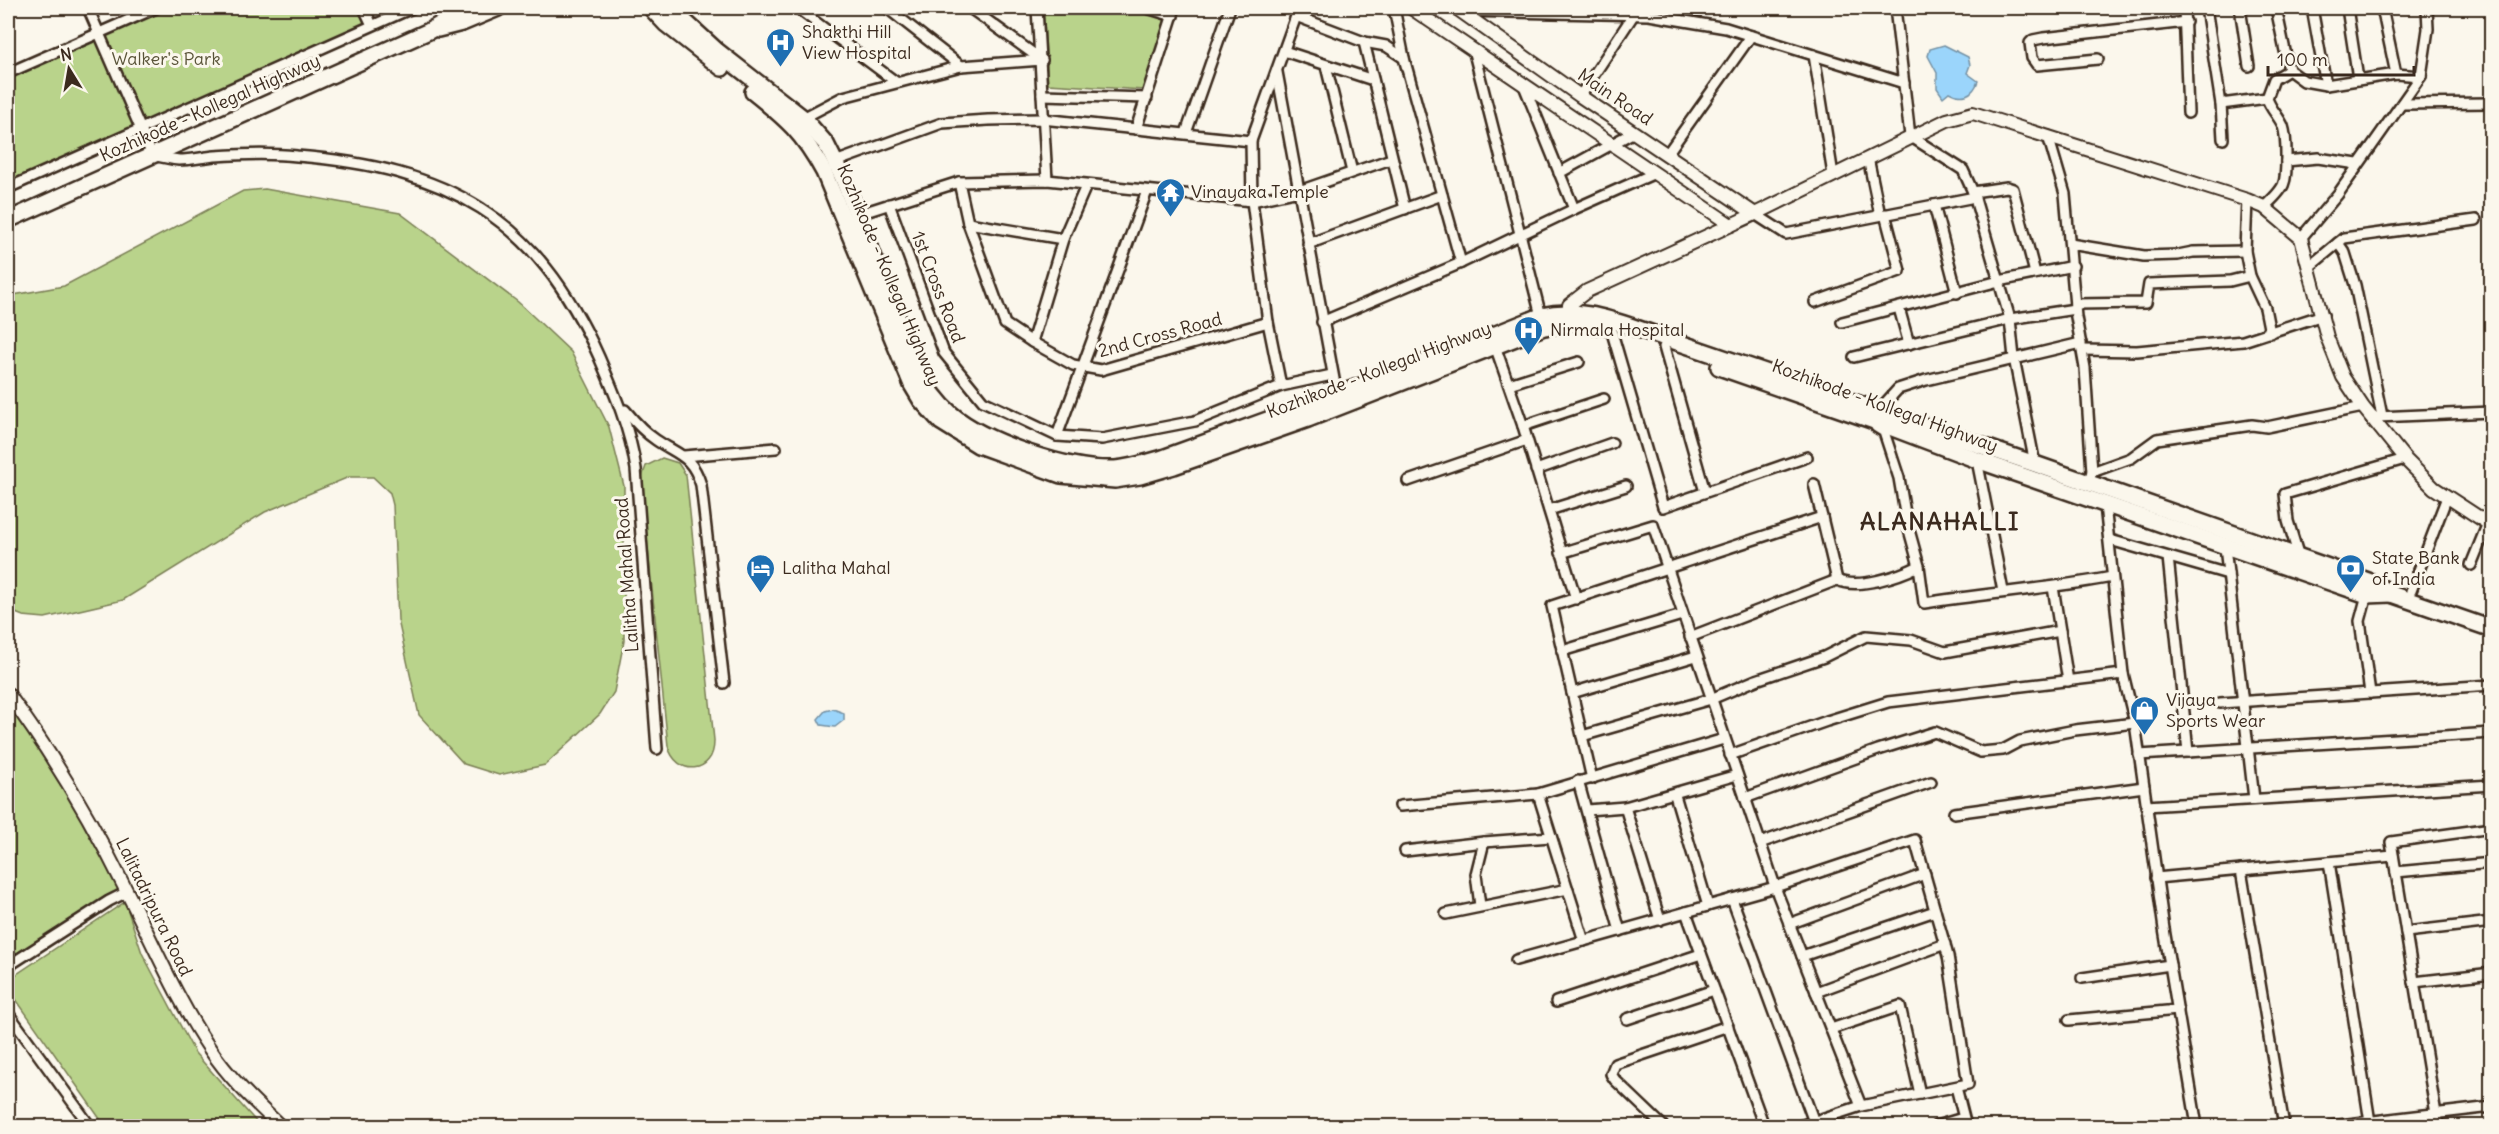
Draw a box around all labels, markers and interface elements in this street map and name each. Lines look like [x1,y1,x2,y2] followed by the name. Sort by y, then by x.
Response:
[802,20,911,64] place label: Shakthi Hill View Hospital
[765,26,797,68] hospital icon: Shakthi Hill View Hospital
[39,39,99,99] north arrow
[2268,39,2414,77] scale bar
[59,43,73,65] text: N
[111,47,221,70] park label: Walker's Park
[96,48,324,167] street label: Kozhikode - Kollegal Highway
[2277,48,2328,71] text: 100 m
[1573,63,1658,130] street label: Main Road
[832,160,947,389] street label: Kozhikode - Kollegal Highway
[1154,176,1186,218] temple icon: Vinayaka Temple
[1191,180,1329,203] place label: Vinayaka Temple
[907,228,970,346] street label: 1st Cross Road
[1096,307,1225,362] street label: 2nd Cross Road
[1513,314,1545,356] hospital icon: Nirmala Hospital
[1263,316,1494,423] street label: Kozhikode - Kollegal Highway
[1550,318,1684,341] place label: Nirmala Hospital
[1769,354,2001,457] street label: Kozhikode - Kollegal Highway
[610,497,643,653] street label: Lalitha Mahal Road
[1860,506,2020,536] district label: ALANAHALLI
[2372,546,2460,590] place label: State Bank of India
[745,552,777,594] hotel icon: Lalitha Mahal
[2335,552,2367,594] bank icon: State Bank of India
[782,556,890,579] place label: Lalitha Mahal
[2166,688,2266,732] place label: Vijaya Sports Wear
[2129,694,2161,736] shop icon: Vijaya Sports Wear
[111,834,198,980] street label: Lalitadripura Road

